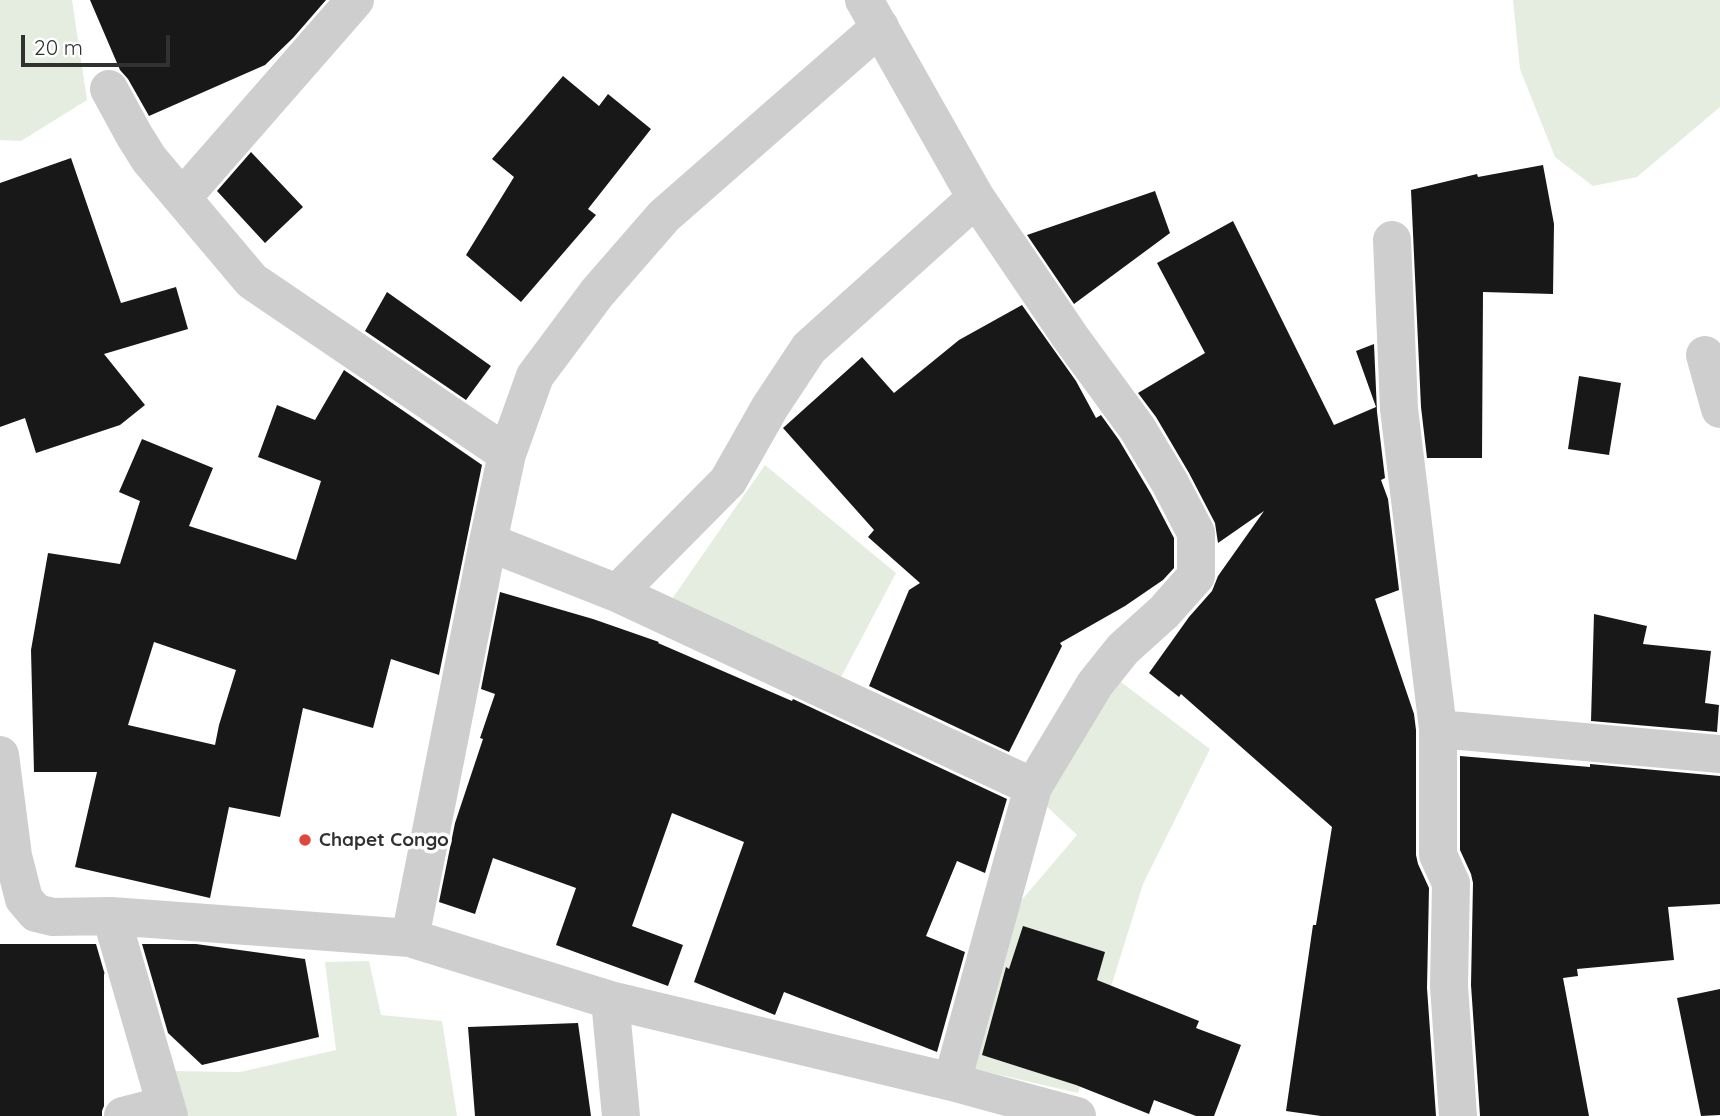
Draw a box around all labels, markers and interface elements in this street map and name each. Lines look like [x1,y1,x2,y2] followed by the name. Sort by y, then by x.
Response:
[24,21,173,65] scale bar
[34,34,83,60] text: 20 m
[319,829,449,851] place label: Chapet Congo
[297,832,313,848] marker: Chapet Congo

